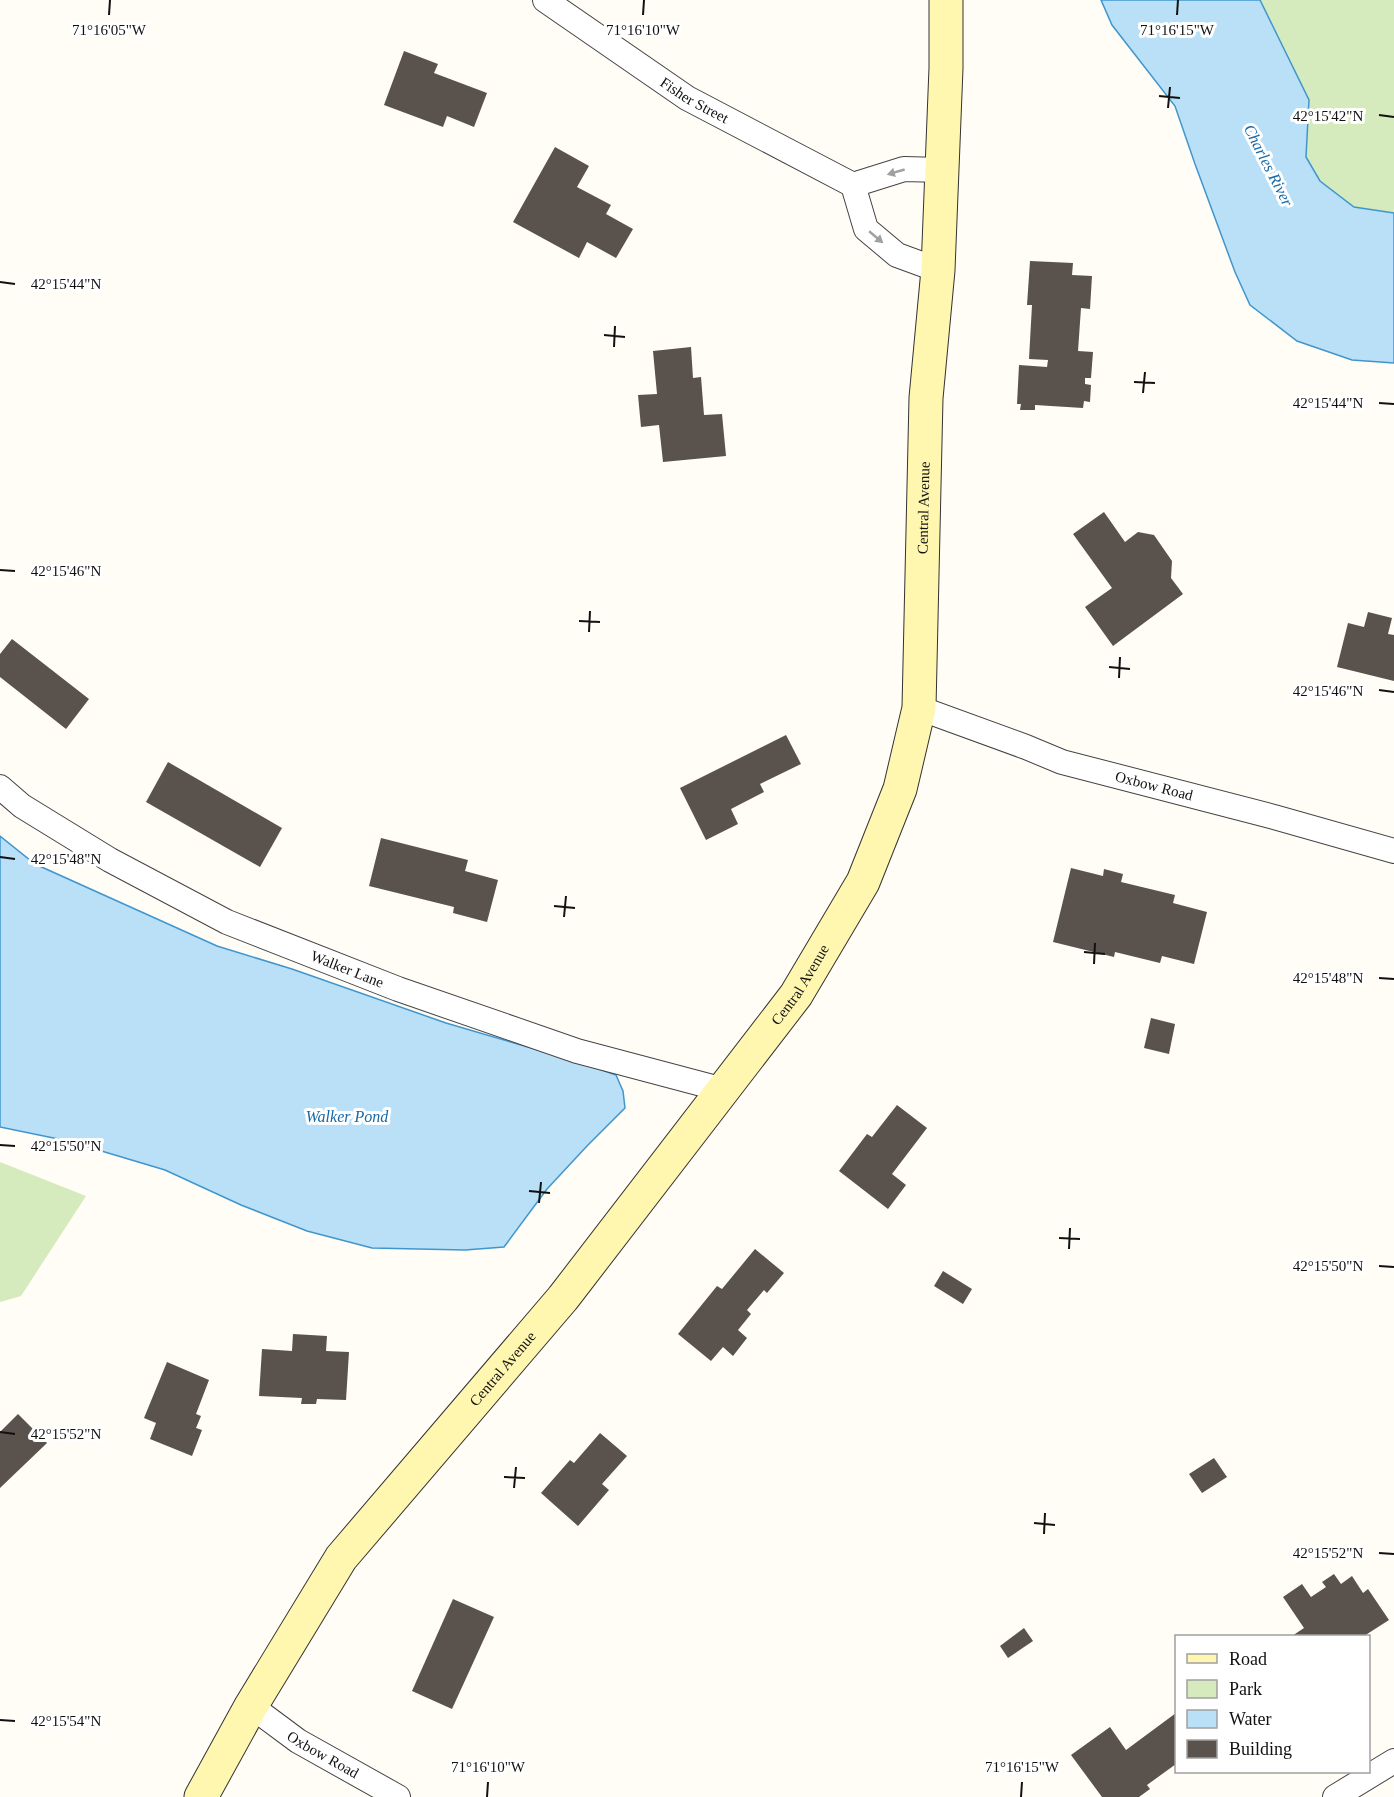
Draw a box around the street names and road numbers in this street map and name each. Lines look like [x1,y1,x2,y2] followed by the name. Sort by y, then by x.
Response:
[657,74,732,127] street label: Fisher Street
[914,461,933,554] street label: Central Avenue
[1114,768,1195,804] street label: Oxbow Road
[768,941,832,1028] street label: Central Avenue
[309,948,386,991] street label: Walker Lane
[466,1328,539,1409] street label: Central Avenue
[284,1728,362,1782] street label: Oxbow Road

